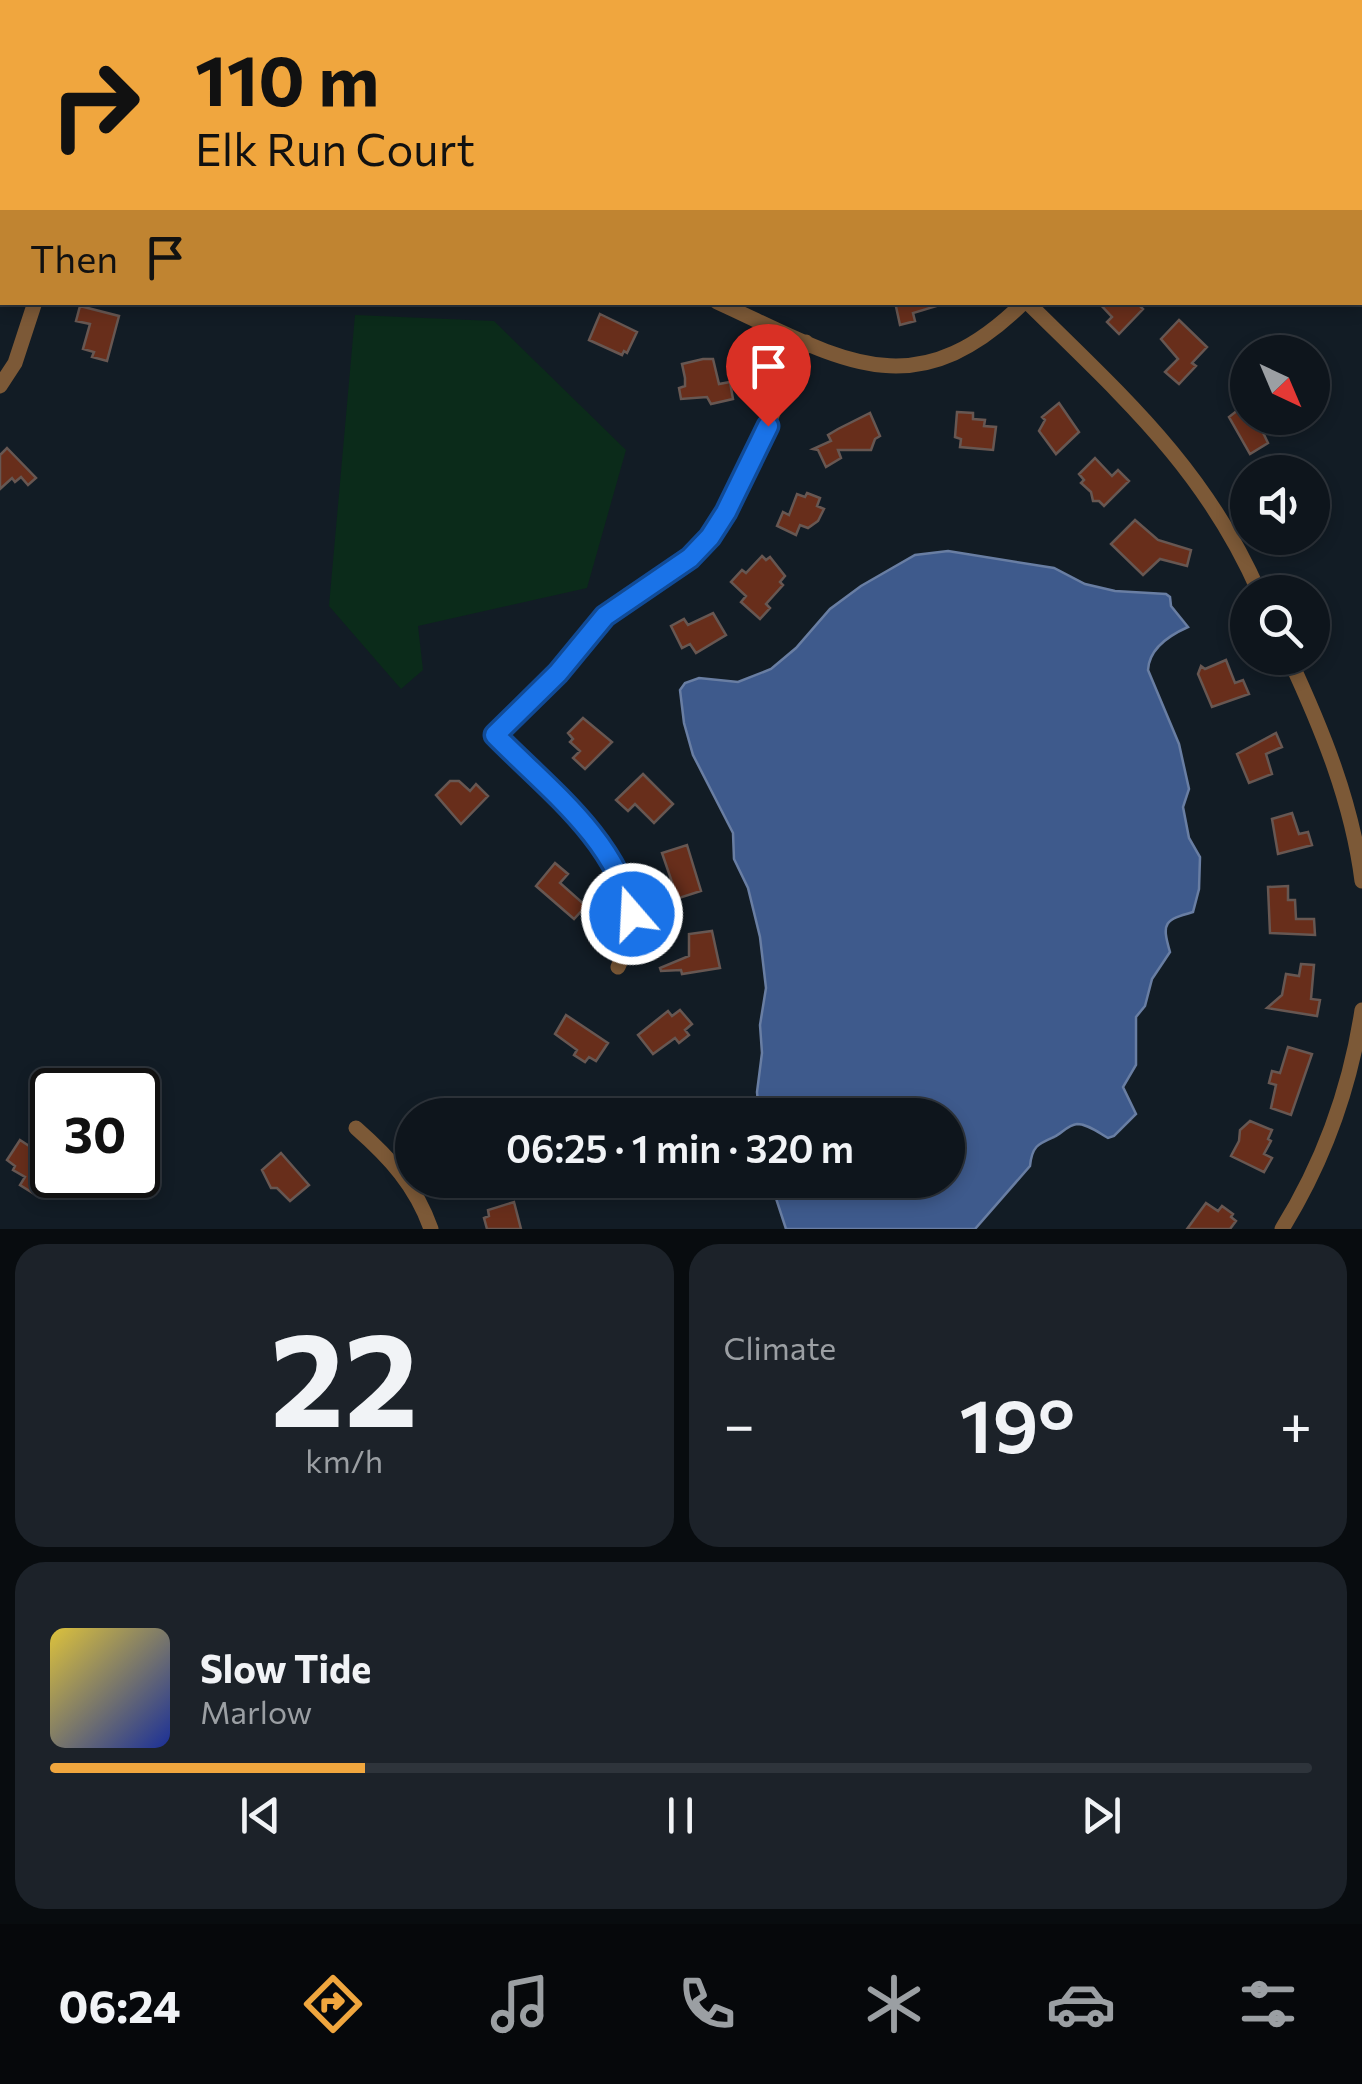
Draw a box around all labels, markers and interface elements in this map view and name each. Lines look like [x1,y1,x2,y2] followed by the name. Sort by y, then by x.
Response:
[195,35,379,120] text: 110 m
[30,40,160,170] icon: right
[195,120,475,175] text: Elk Run Court
[138,230,193,285] icon: arrive
[30,234,118,281] text: Then
[726,324,811,427] pin
[1230,335,1330,435] north arrow
[1230,335,1330,675] map controls
[741,339,796,394] icon: arrive
[1230,455,1330,555] button: sound
[1230,575,1330,675] button: search
[580,862,684,966] position arrow
[30,1068,160,1198] speed limit sign: 30
[506,1124,854,1171] text: 06:25 · 1 min · 320 m
[270,1295,418,1454] text: 22
[724,1327,836,1367] text: Climate
[959,1377,1075,1468] text: 19°
[724,1389,755,1456] text: −
[1280,1389,1312,1456] text: +
[305,1440,383,1480] text: km/h
[200,1644,371,1691] text: Slow Tide
[200,1691,312,1731] text: Marlow
[233,1788,288,1843] icon: previous
[653,1788,708,1843] icon: pause
[1074,1788,1129,1843] icon: next
[298,1969,368,2039] icon: directions
[485,1969,555,2039] icon: music
[672,1969,742,2039] icon: phone
[859,1969,929,2039] icon: climate
[1046,1969,1116,2039] icon: car
[1233,1969,1303,2039] icon: filters
[59,1977,181,2032] text: 06:24

